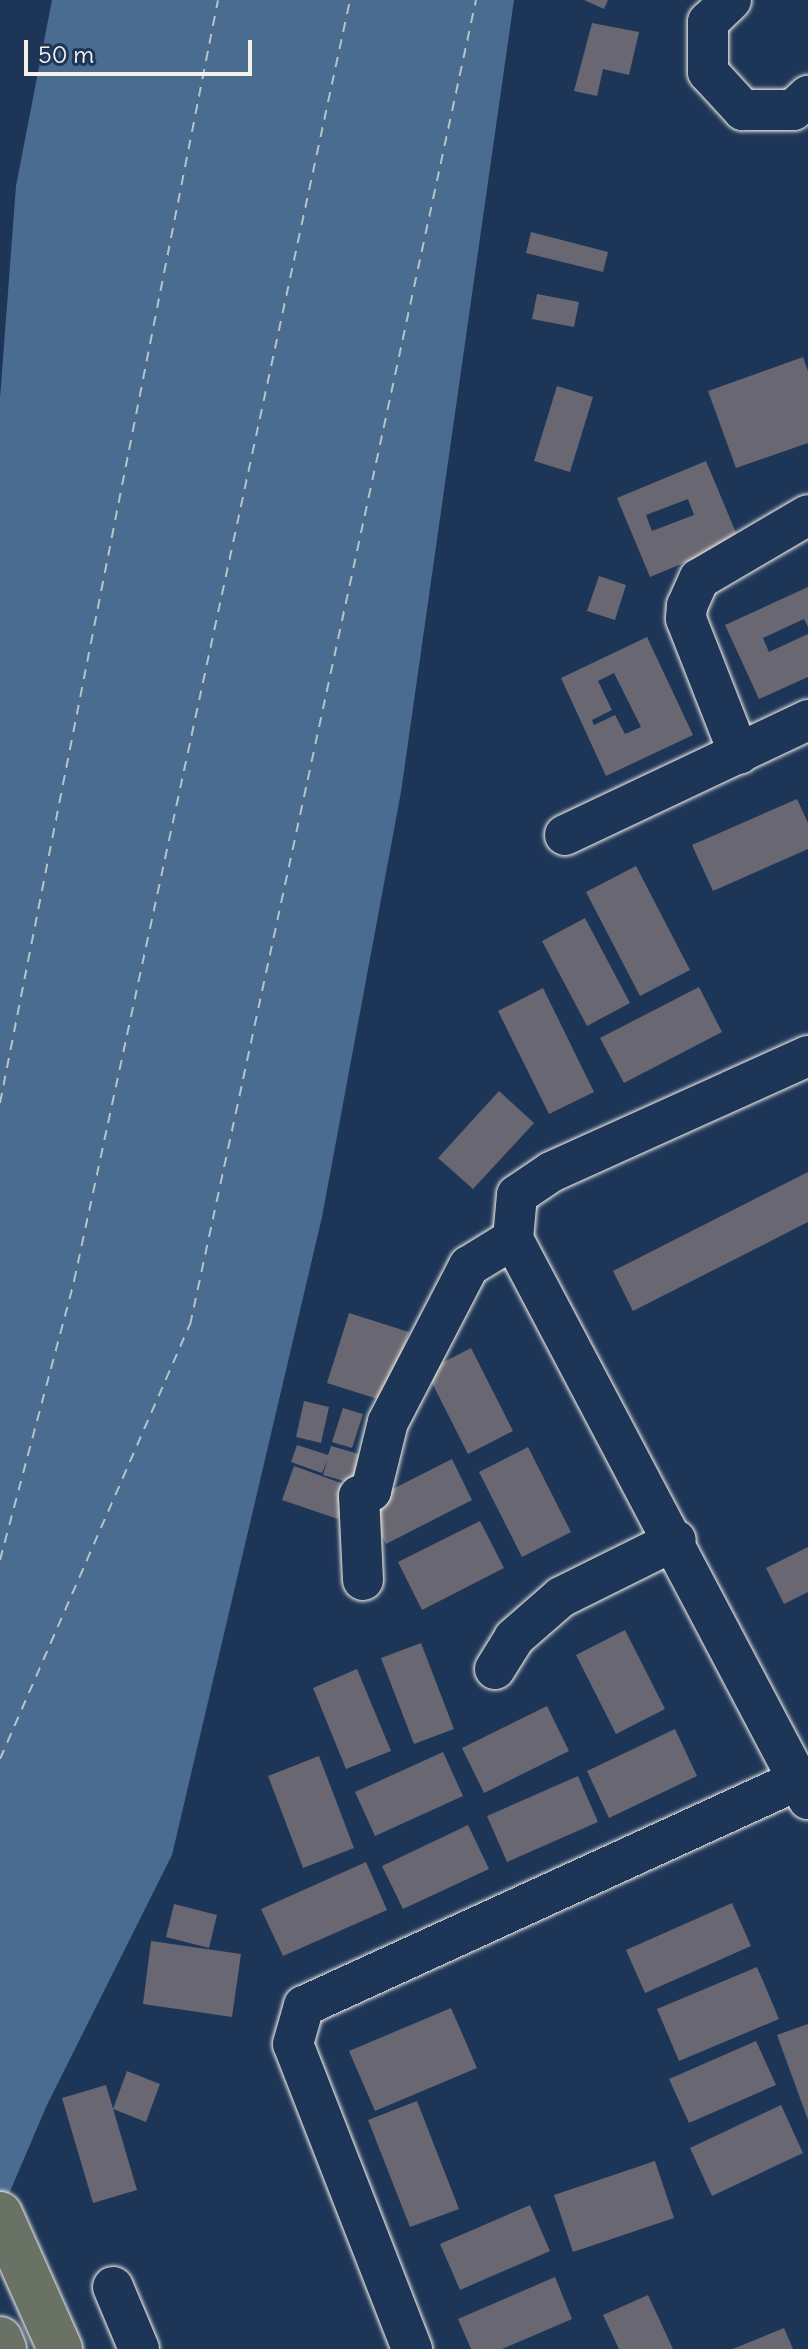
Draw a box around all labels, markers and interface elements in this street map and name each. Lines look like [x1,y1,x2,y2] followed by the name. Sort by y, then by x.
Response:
[28,24,256,74] scale bar
[38,39,94,69] text: 50 m

